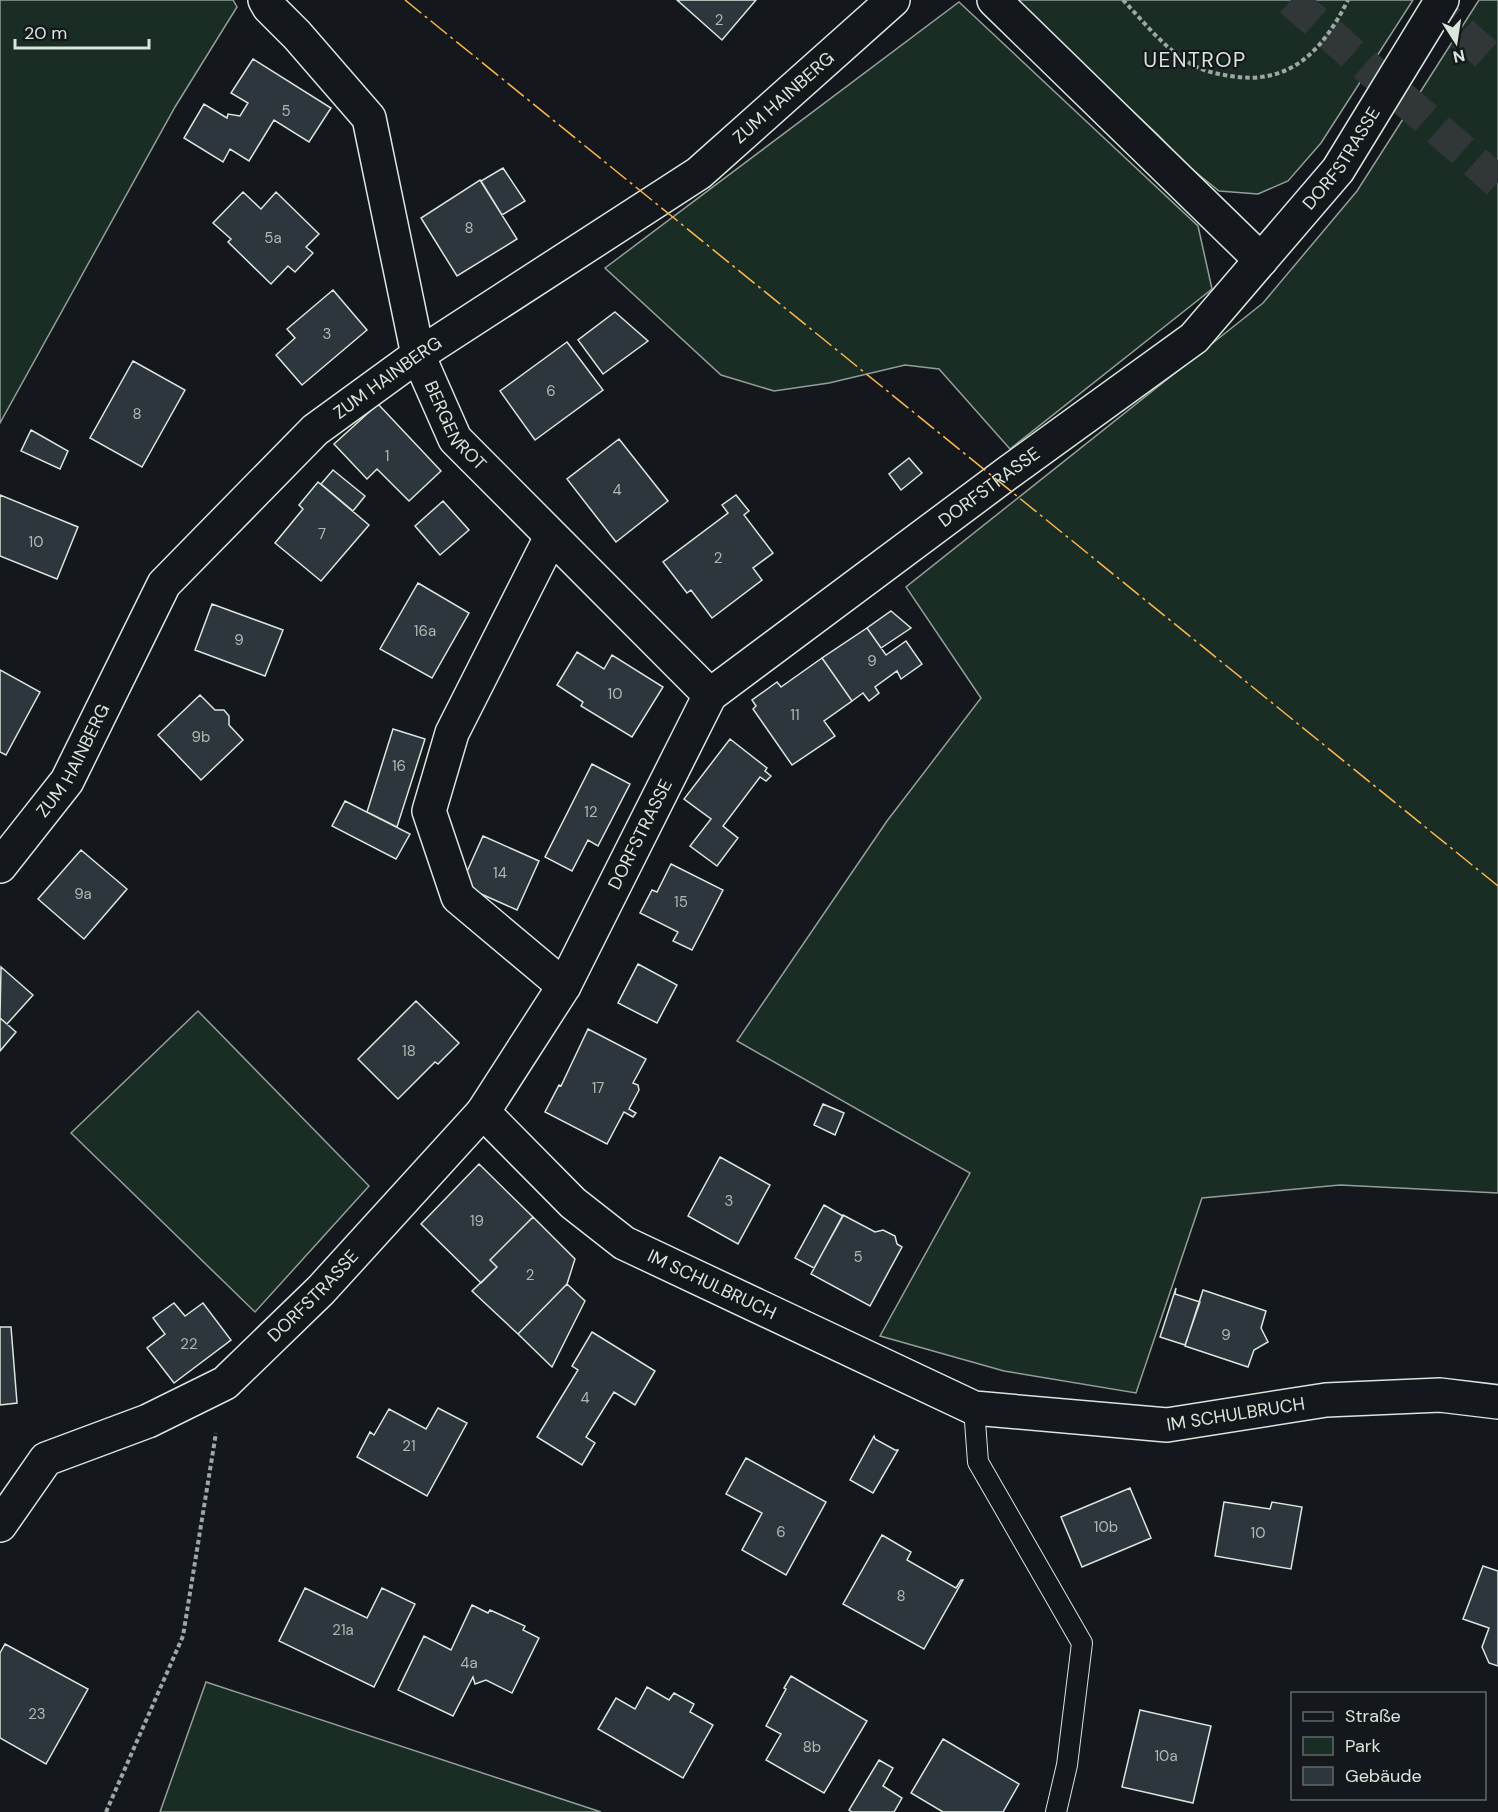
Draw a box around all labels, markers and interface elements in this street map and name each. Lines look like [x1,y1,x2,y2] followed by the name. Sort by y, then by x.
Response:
[715,10,723,30] house number: 2
[15,12,148,50] scale bar
[1426,12,1486,72] north arrow
[24,21,67,45] text: 20 m
[1451,45,1467,68] text: N
[728,46,839,149] street label: ZUM HAINBERG
[1143,46,1247,74] district label: UENTROP
[281,101,291,121] house number: 5
[1297,103,1386,215] street label: DORFSTRASSE
[464,218,474,238] house number: 8
[264,228,282,248] house number: 5a
[323,324,331,344] house number: 3
[329,331,446,425] street label: ZUM HAINBERG
[419,377,492,476] street label: BERGENROT
[546,381,556,401] house number: 6
[132,404,142,424] house number: 8
[934,441,1045,533] street label: DORFSTRASSE
[385,446,389,466] house number: 1
[612,480,622,500] house number: 4
[318,524,326,544] house number: 7
[29,532,43,552] house number: 10
[714,548,722,568] house number: 2
[414,621,436,641] house number: 16a
[234,630,244,650] house number: 9
[867,651,877,671] house number: 9
[608,684,622,704] house number: 10
[31,700,115,822] street label: ZUM HAINBERG
[790,705,800,725] house number: 11
[192,727,210,747] house number: 9b
[392,756,406,776] house number: 16
[602,775,678,894] street label: DORFSTRASSE
[584,802,598,822] house number: 12
[493,863,507,883] house number: 14
[74,884,92,904] house number: 9a
[674,892,688,912] house number: 15
[402,1041,416,1061] house number: 18
[592,1078,604,1098] house number: 17
[725,1191,733,1211] house number: 3
[470,1211,484,1231] house number: 19
[644,1244,780,1325] street label: IM SCHULBRUCH
[262,1245,364,1347] street label: DORFSTRASSE
[853,1247,863,1267] house number: 5
[526,1265,534,1285] house number: 2
[1221,1325,1231,1345] house number: 9
[180,1334,198,1354] house number: 22
[580,1388,590,1408] house number: 4
[1165,1392,1306,1437] street label: IM SCHULBRUCH
[402,1436,416,1456] house number: 21
[1094,1517,1118,1537] house number: 10b
[776,1522,786,1542] house number: 6
[1251,1523,1265,1543] house number: 10
[896,1586,906,1606] house number: 8
[332,1620,354,1640] house number: 21a
[460,1653,478,1673] house number: 4a
[1291,1692,1486,1800] legend
[28,1704,46,1724] house number: 23
[1345,1704,1401,1728] text: Straße
[1345,1734,1381,1758] text: Park
[803,1737,821,1757] house number: 8b
[1154,1746,1178,1766] house number: 10a
[1345,1764,1422,1788] text: Gebäude

